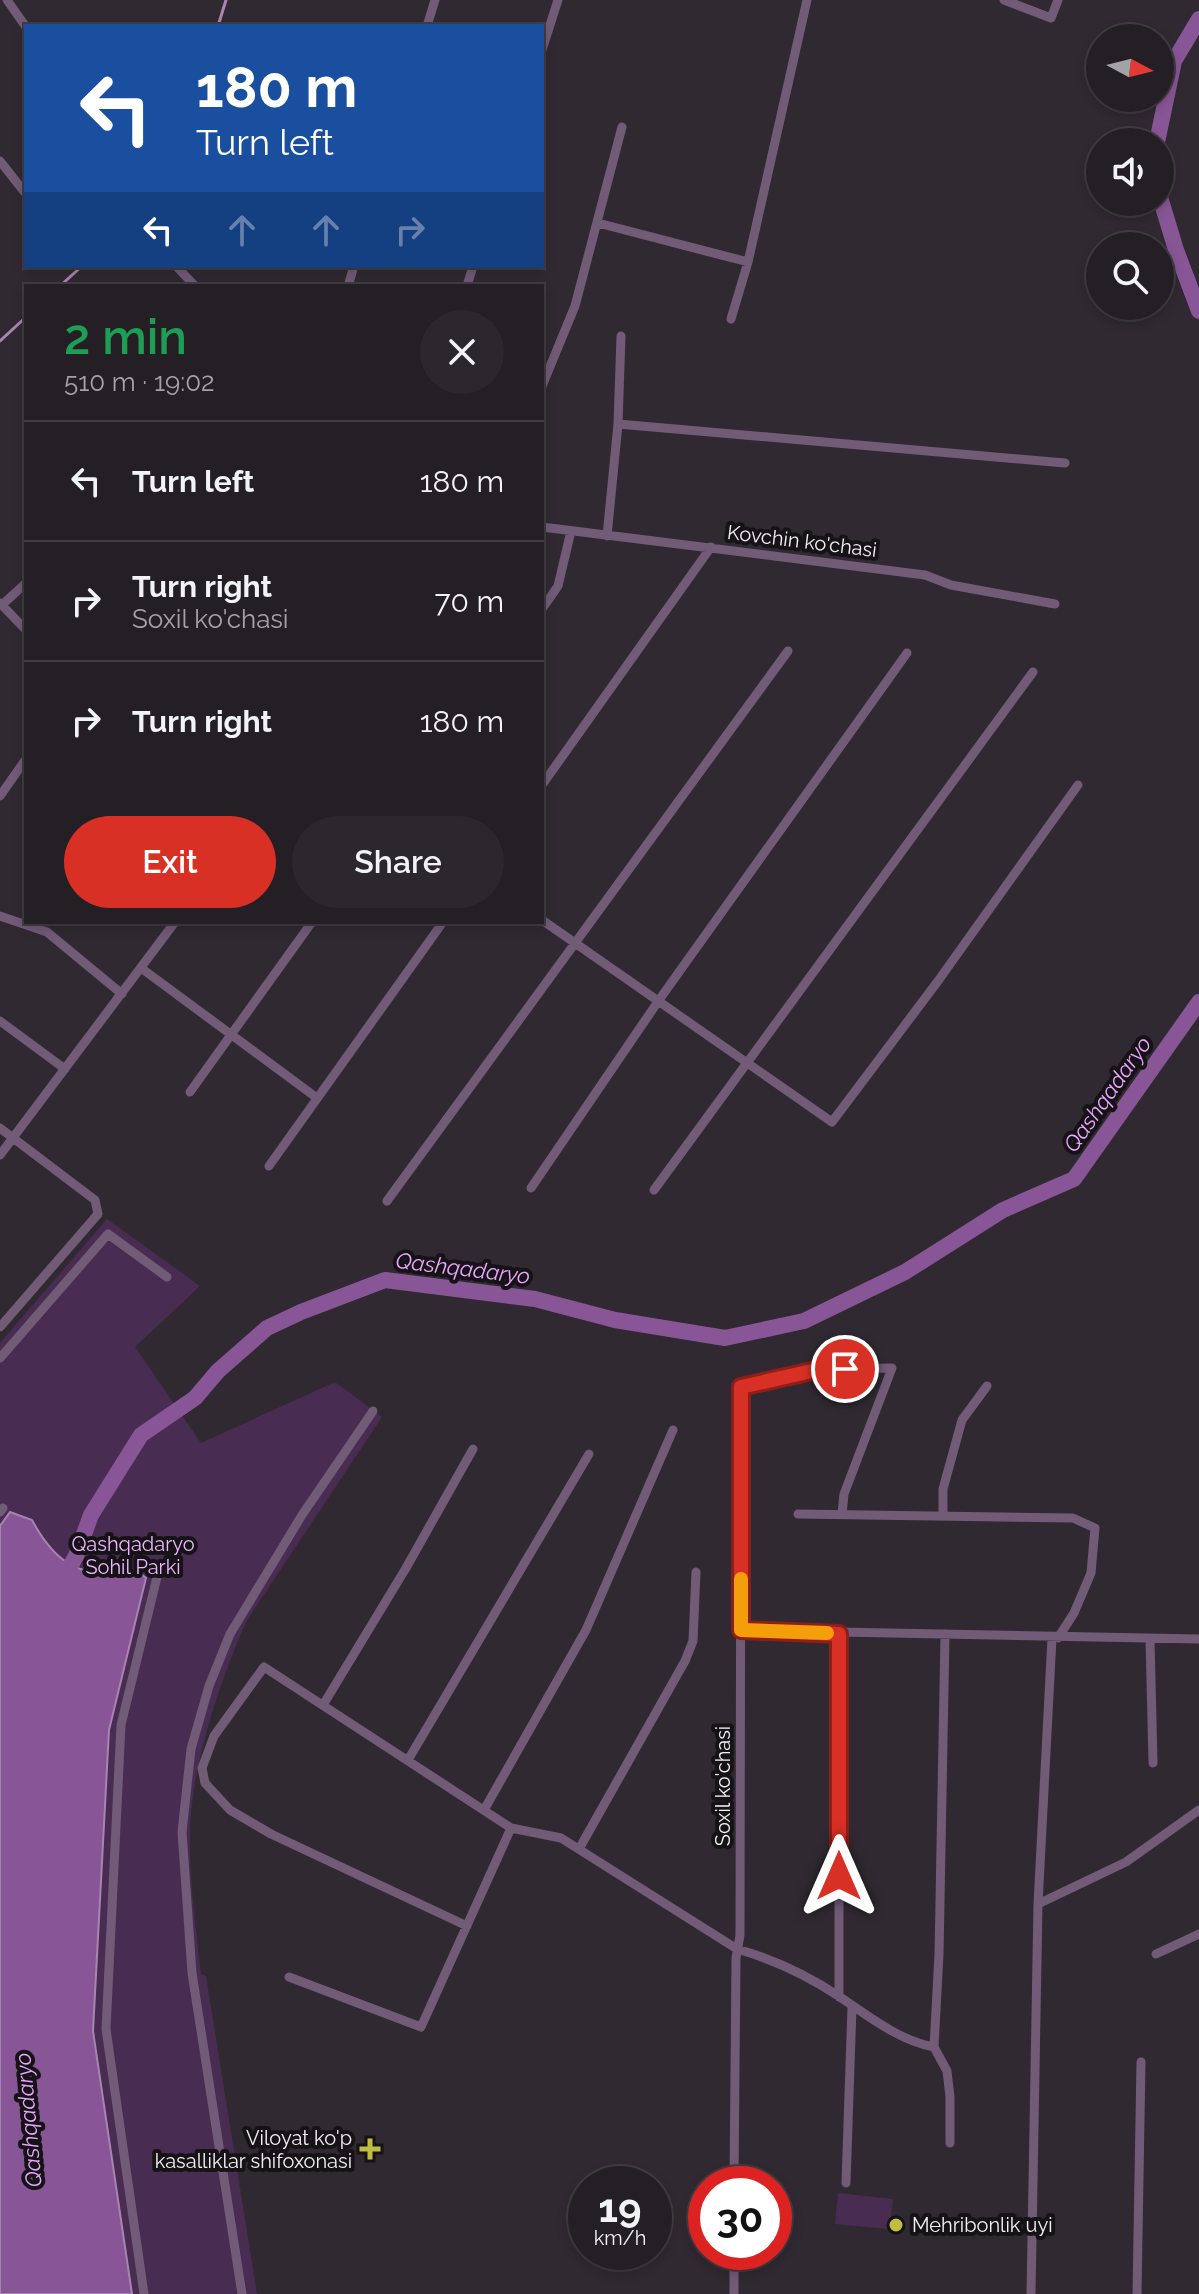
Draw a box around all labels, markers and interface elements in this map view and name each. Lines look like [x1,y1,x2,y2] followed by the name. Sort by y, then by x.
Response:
[1086,24,1174,112] north arrow
[1086,24,1174,320] map controls
[196,54,357,120] text: 180 m
[64,56,168,160] icon: left
[196,121,334,163] text: Turn left
[1086,128,1174,216] button: sound
[136,208,180,252] icon: left
[220,208,264,252] icon: ahead
[304,208,348,252] icon: ahead
[388,208,432,252] icon: right
[1086,232,1174,320] button: search
[64,309,187,365] text: 2 min
[420,310,504,394] button: close
[64,367,215,397] text: 510 m · 19:02
[64,459,108,503] icon: left
[132,464,254,499] text: Turn left
[420,464,504,499] text: 180 m
[726,520,878,562] street label: Kovchin ko'chasi
[132,569,272,604] text: Turn right
[64,579,108,623] icon: right
[434,584,504,619] text: 70 m
[132,604,289,634] text: Soxil ko'chasi
[64,699,108,743] icon: right
[132,704,272,739] text: Turn right
[420,704,504,739] text: 180 m
[64,816,276,908] button: Exit
[292,816,504,908] button: Share
[1058,1031,1156,1157] water label: Qashqadaryo
[395,1247,531,1289] water label: Qashqadaryo
[811,1335,879,1403] pin
[823,1347,867,1391] icon: arrive
[71,1532,195,1579] park label: Qashqadaryo Sohil Parki
[711,1726,735,1846] street label: Soxil ko'chasi
[797,1834,881,1918] position arrow
[9,2052,47,2188] water label: Qashqadaryo
[155,2126,352,2173] place label: Viloyat ko'p kasalliklar shifoxonasi
[359,2138,381,2160] marker: Viloyat ko'p kasalliklar shifoxonasi
[688,2166,792,2270] speed limit sign: 30
[598,2184,642,2231] text: 19
[912,2213,1053,2237] place label: Mehribonlik uyi
[887,2216,905,2234] marker: Mehribonlik uyi
[594,2226,646,2250] text: km/h

